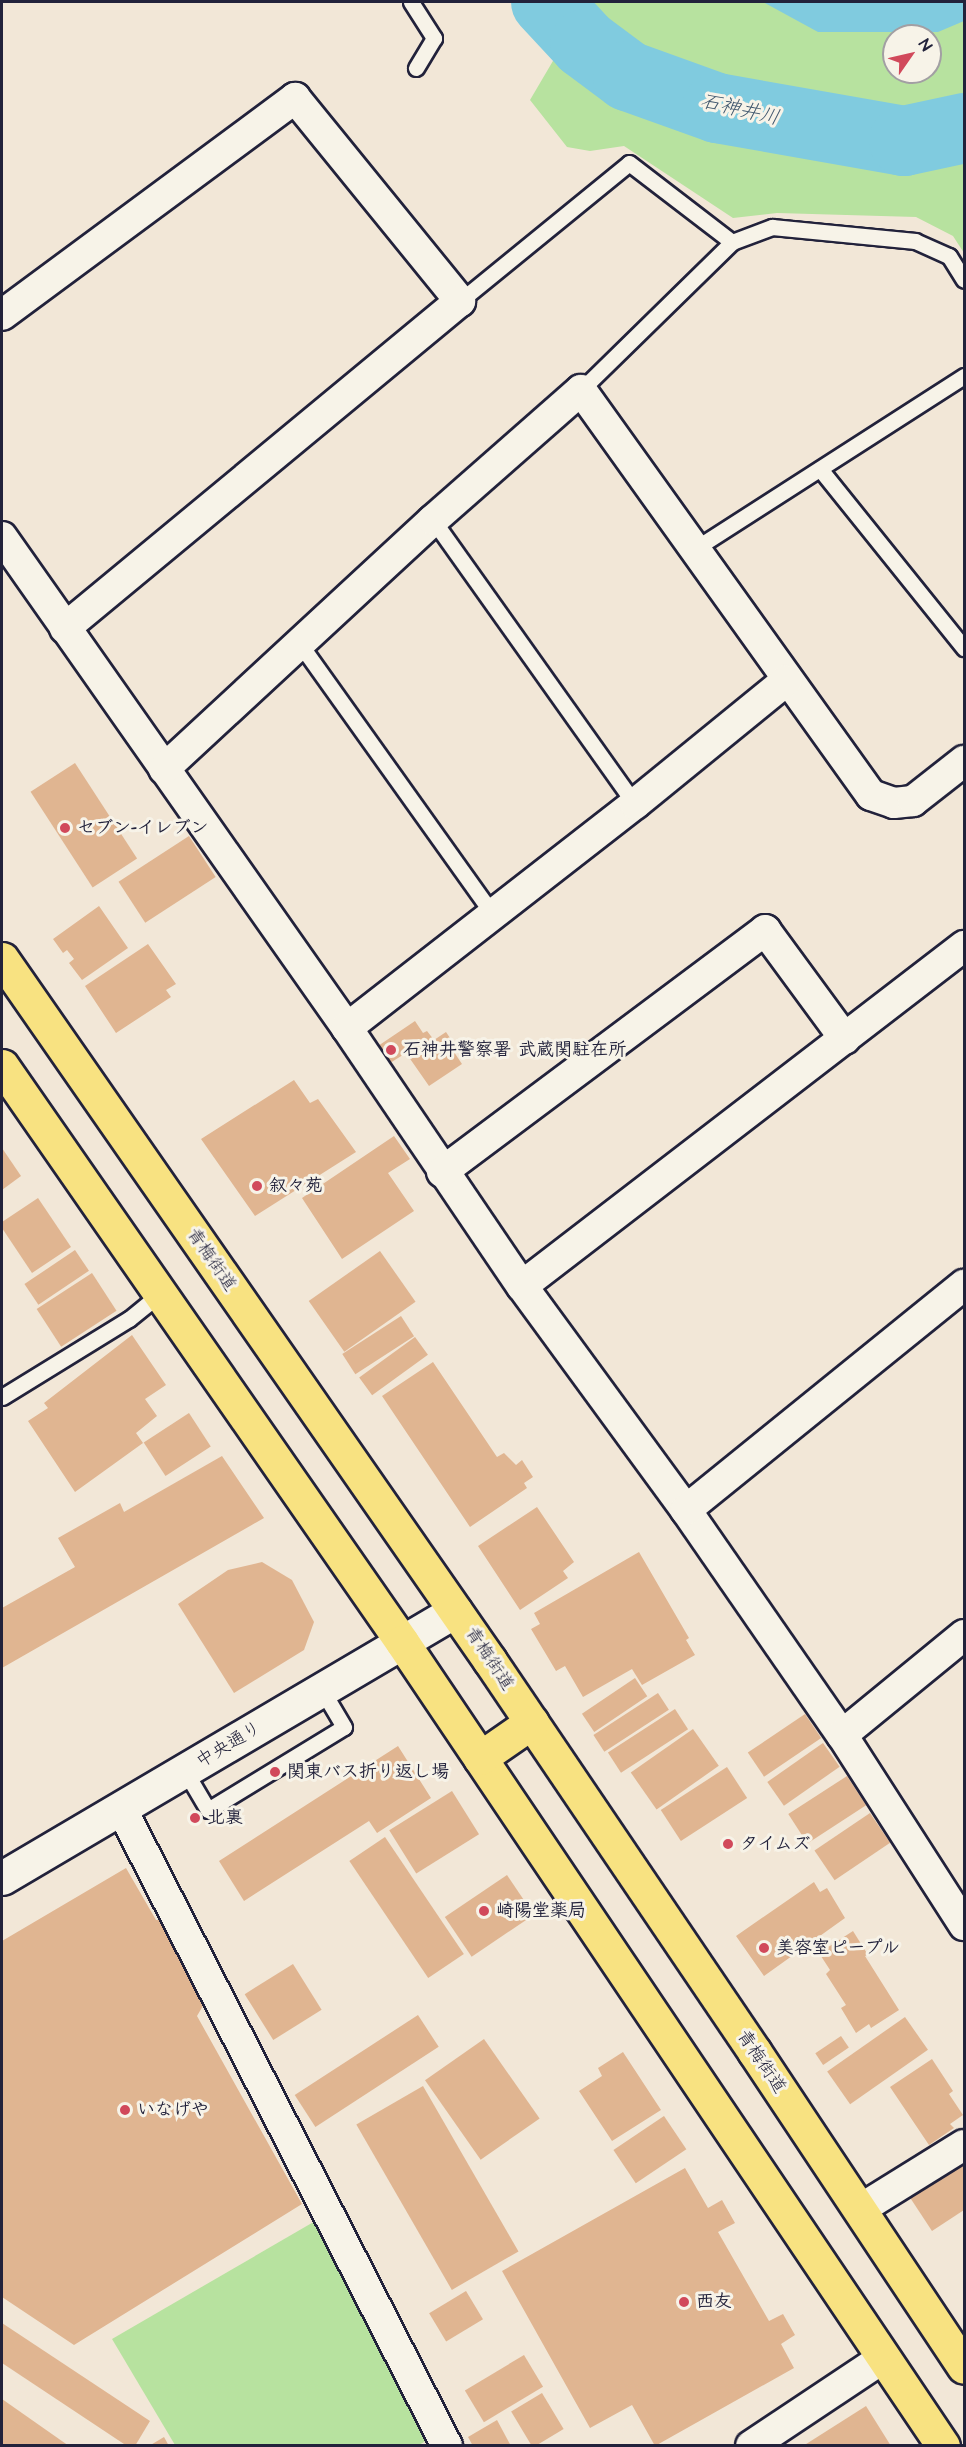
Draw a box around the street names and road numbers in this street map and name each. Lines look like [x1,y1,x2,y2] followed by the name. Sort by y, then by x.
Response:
[182,1224,240,1296] street label: 青梅街道
[460,1623,518,1695] street label: 青梅街道
[193,1717,265,1773] street label: 中央通り
[732,2026,790,2098] street label: 青梅街道

